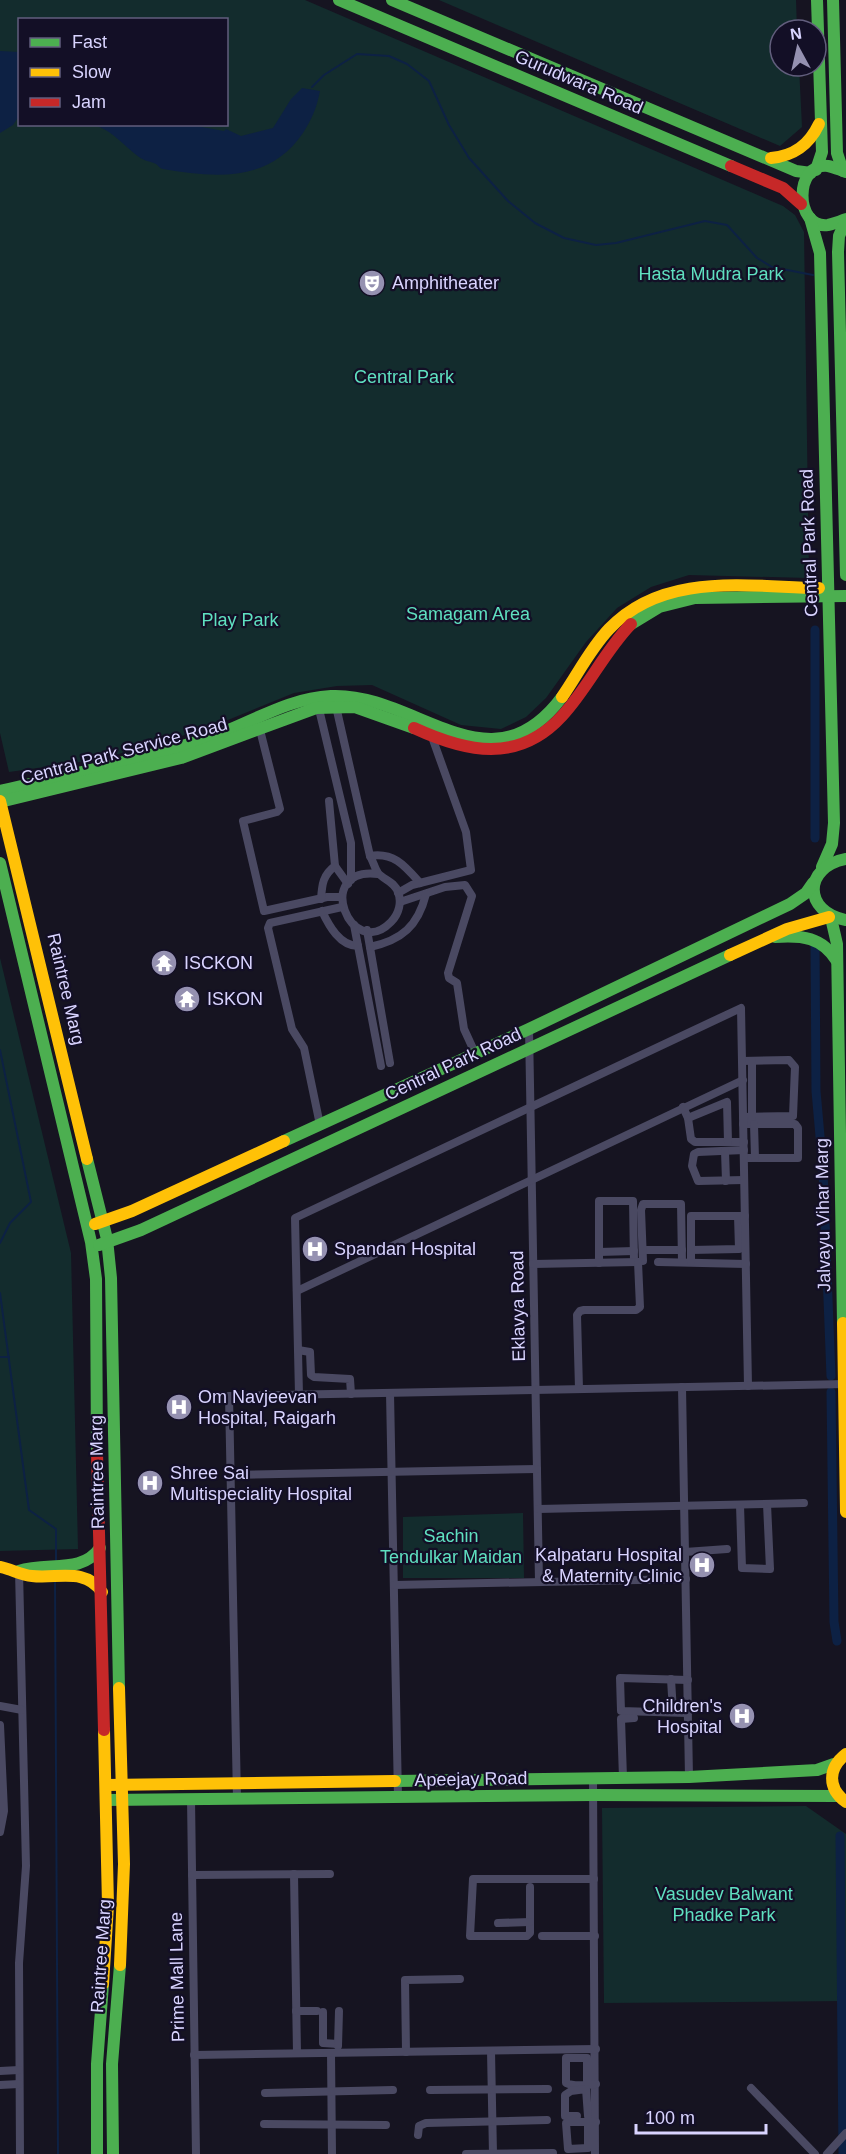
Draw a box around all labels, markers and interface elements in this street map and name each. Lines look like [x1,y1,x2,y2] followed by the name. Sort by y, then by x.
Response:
[18,18,228,126] legend
[768,18,828,78] north arrow
[789,24,803,43] text: N
[72,32,107,52] text: Fast
[512,46,646,118] street label: Gurudwara Road
[72,62,112,82] text: Slow
[72,92,106,112] text: Jam
[638,264,785,284] park label: Hasta Mudra Park
[357,268,387,298] theatre icon: Amphitheater
[392,273,499,293] place label: Amphitheater
[354,367,455,387] park label: Central Park
[796,469,822,617] street label: Central Park Road
[406,604,531,624] park label: Samagam Area
[201,610,280,630] park label: Play Park
[18,714,230,788] street label: Central Park Service Road
[43,931,89,1047] street label: Raintree Marg
[149,948,179,978] temple icon: ISCKON
[184,953,253,973] place label: ISCKON
[172,984,202,1014] temple icon: ISKON
[207,989,263,1009] place label: ISKON
[382,1024,524,1104] street label: Central Park Road
[812,1138,834,1292] street label: Jalvayu Vihar Marg
[300,1234,330,1264] hospital icon: Spandan Hospital
[334,1239,476,1259] place label: Spandan Hospital
[507,1250,529,1362] street label: Eklavya Road
[198,1387,336,1428] place label: Om Navjeevan Hospital, Raigarh
[164,1392,194,1422] hospital icon: Om Navjeevan Hospital, Raigarh
[86,1415,108,1529] street label: Raintree Marg
[170,1463,352,1504] place label: Shree Sai Multispeciality Hospital
[135,1468,165,1498] hospital icon: Shree Sai Multispeciality Hospital
[380,1526,522,1567] park label: Sachin Tendulkar Maidan
[535,1545,682,1586] place label: Kalpataru Hospital & Maternity Clinic
[687,1550,717,1580] hospital icon: Kalpataru Hospital & Maternity Clinic
[643,1696,722,1737] place label: Children's Hospital
[727,1701,757,1731] hospital icon: Children's Hospital
[414,1768,528,1790] street label: Apeejay Road
[655,1884,793,1925] park label: Vasudev Balwant Phadke Park
[87,1898,115,2014] street label: Raintree Marg
[166,1912,188,2042] street label: Prime Mall Lane
[636,2097,766,2135] scale bar
[645,2108,695,2128] text: 100 m

